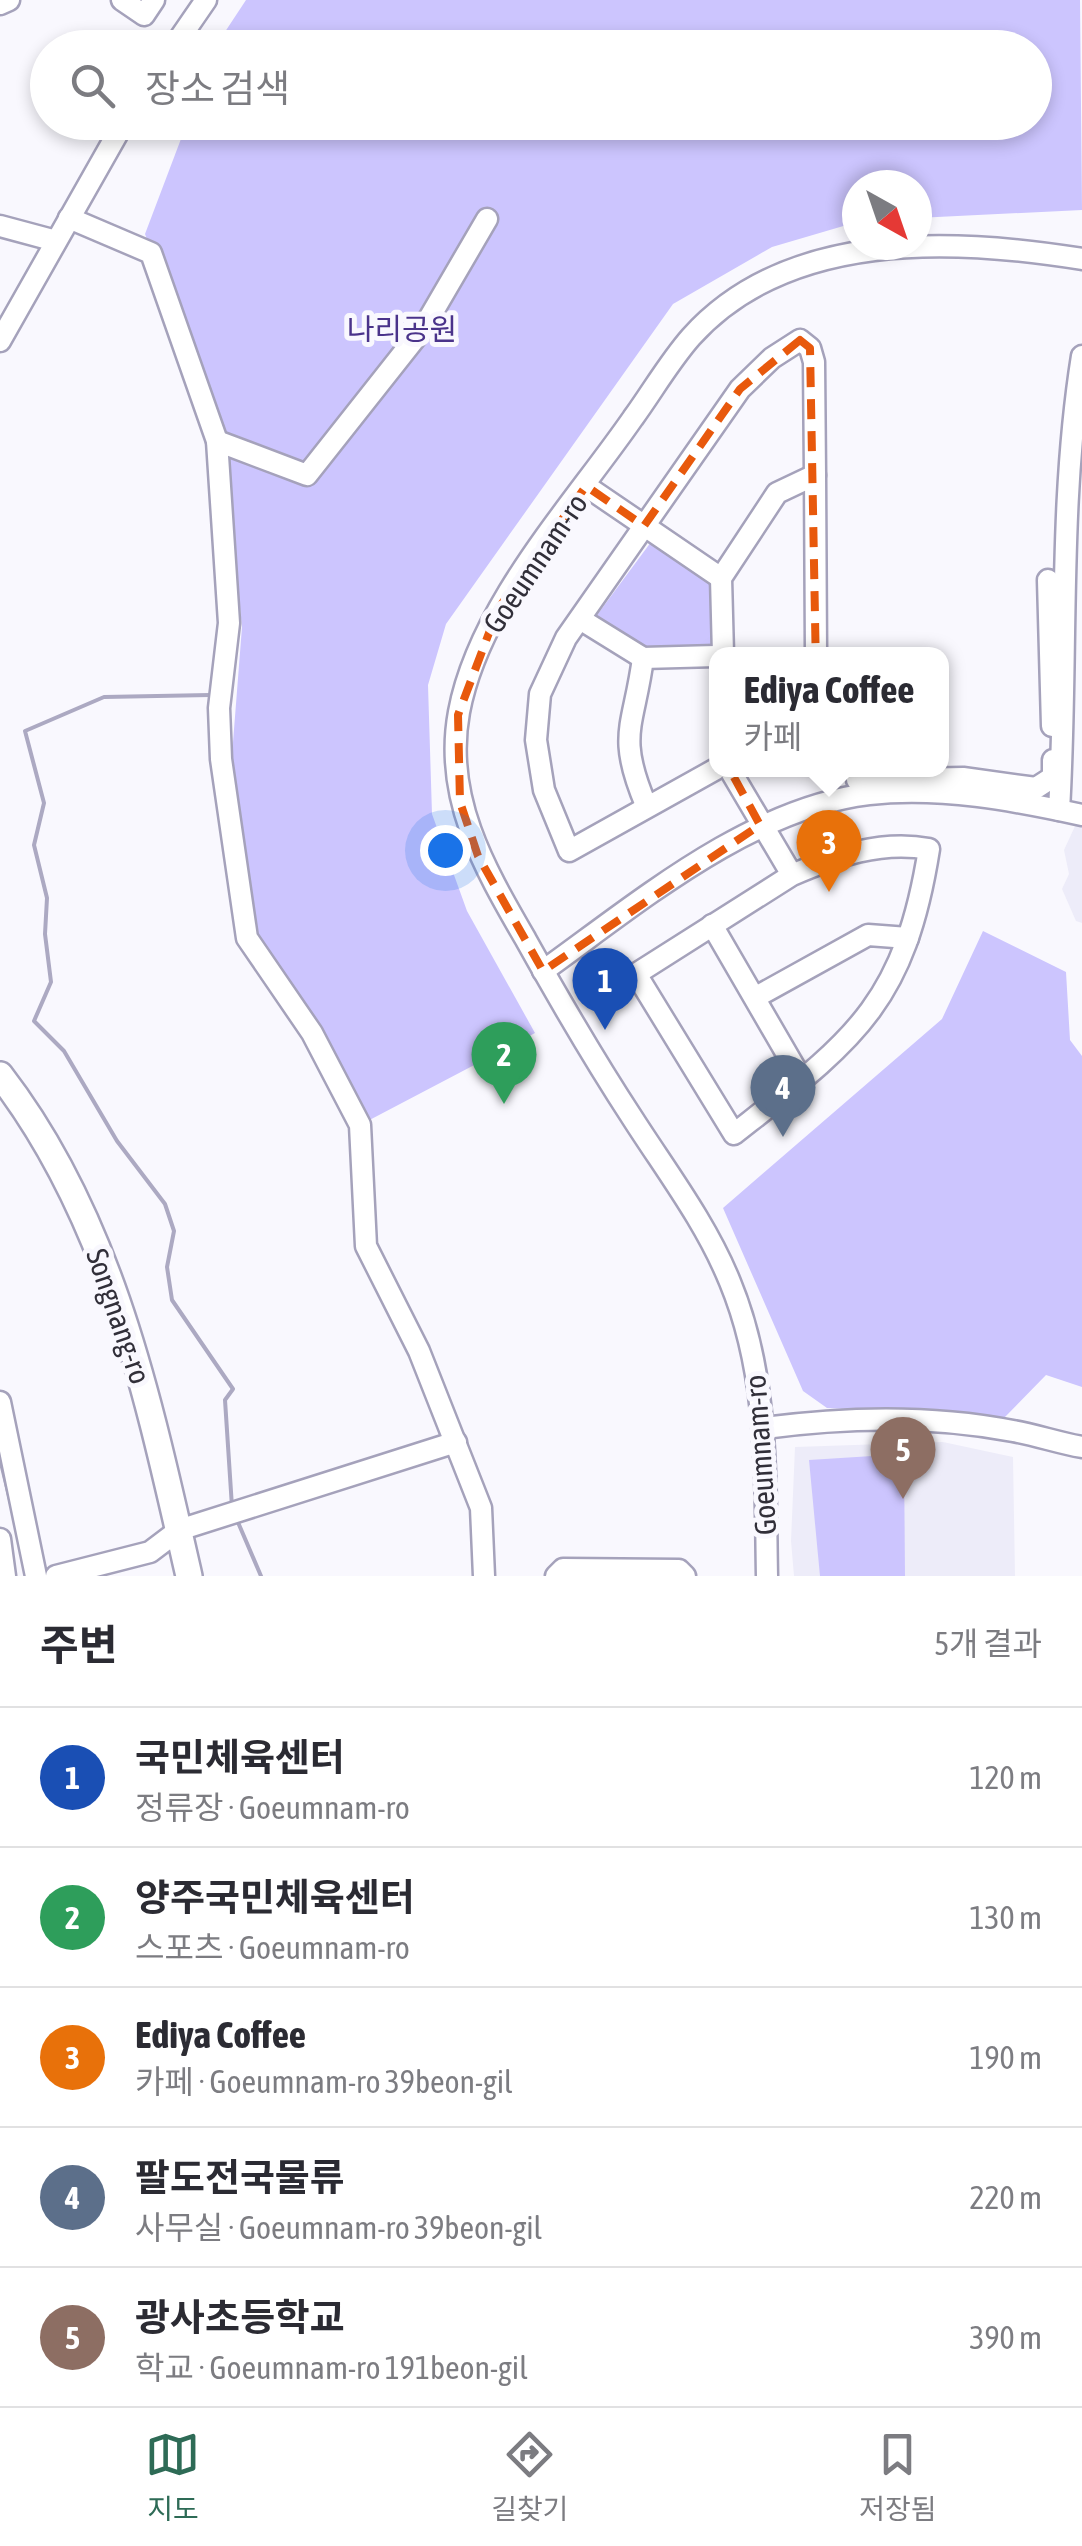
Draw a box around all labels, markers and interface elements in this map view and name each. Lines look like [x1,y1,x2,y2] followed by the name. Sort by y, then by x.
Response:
[30,30,1052,140] search box
[65,58,120,113] icon: search
[145,67,290,110] text: 장소 검색
[842,170,932,260] north arrow
[347,312,457,346] park label: 나리공원
[476,487,594,639] street label: Goeumnam-ro
[709,647,949,777] popup
[744,668,914,711] text: Ediya Coffee
[744,718,802,755] text: 카페
[796,810,862,892] pin: 3
[420,825,471,876] your location
[572,948,638,1030] pin: 1
[472,1022,536,1104] pin: 2
[750,1054,816,1137] pin: 4
[80,1244,158,1388] street label: Songnang-ro
[737,1374,783,1536] street label: Goeumnam-ro
[870,1416,936,1499] pin: 5
[40,1621,117,1669] text: 주변
[934,1625,1042,1662] text: 5개 결과
[135,1736,345,1779] text: 국민체육센터
[65,1759,80,1796] text: 1
[969,1759,1042,1796] text: 120 m
[135,1789,410,1826] text: 정류장 · Goeumnam-ro
[135,1876,415,1919] text: 양주국민체육센터
[65,1899,80,1936] text: 2
[969,1899,1042,1936] text: 130 m
[135,1929,410,1966] text: 스포츠 · Goeumnam-ro
[135,2013,306,2056] text: Ediya Coffee
[65,2039,80,2076] text: 3
[969,2039,1042,2076] text: 190 m
[135,2063,513,2100] text: 카페 · Goeumnam-ro 39beon-gil
[135,2156,345,2199] text: 팔도전국물류
[65,2179,80,2216] text: 4
[969,2179,1042,2216] text: 220 m
[135,2209,542,2246] text: 사무실 · Goeumnam-ro 39beon-gil
[135,2296,345,2339] text: 광사초등학교
[65,2319,80,2356] text: 5
[969,2319,1042,2356] text: 390 m
[135,2349,528,2386] text: 학교 · Goeumnam-ro 191beon-gil
[145,2427,200,2527] tab: 지도
[491,2427,569,2527] tab: 길찾기
[859,2427,937,2527] tab: 저장됨

